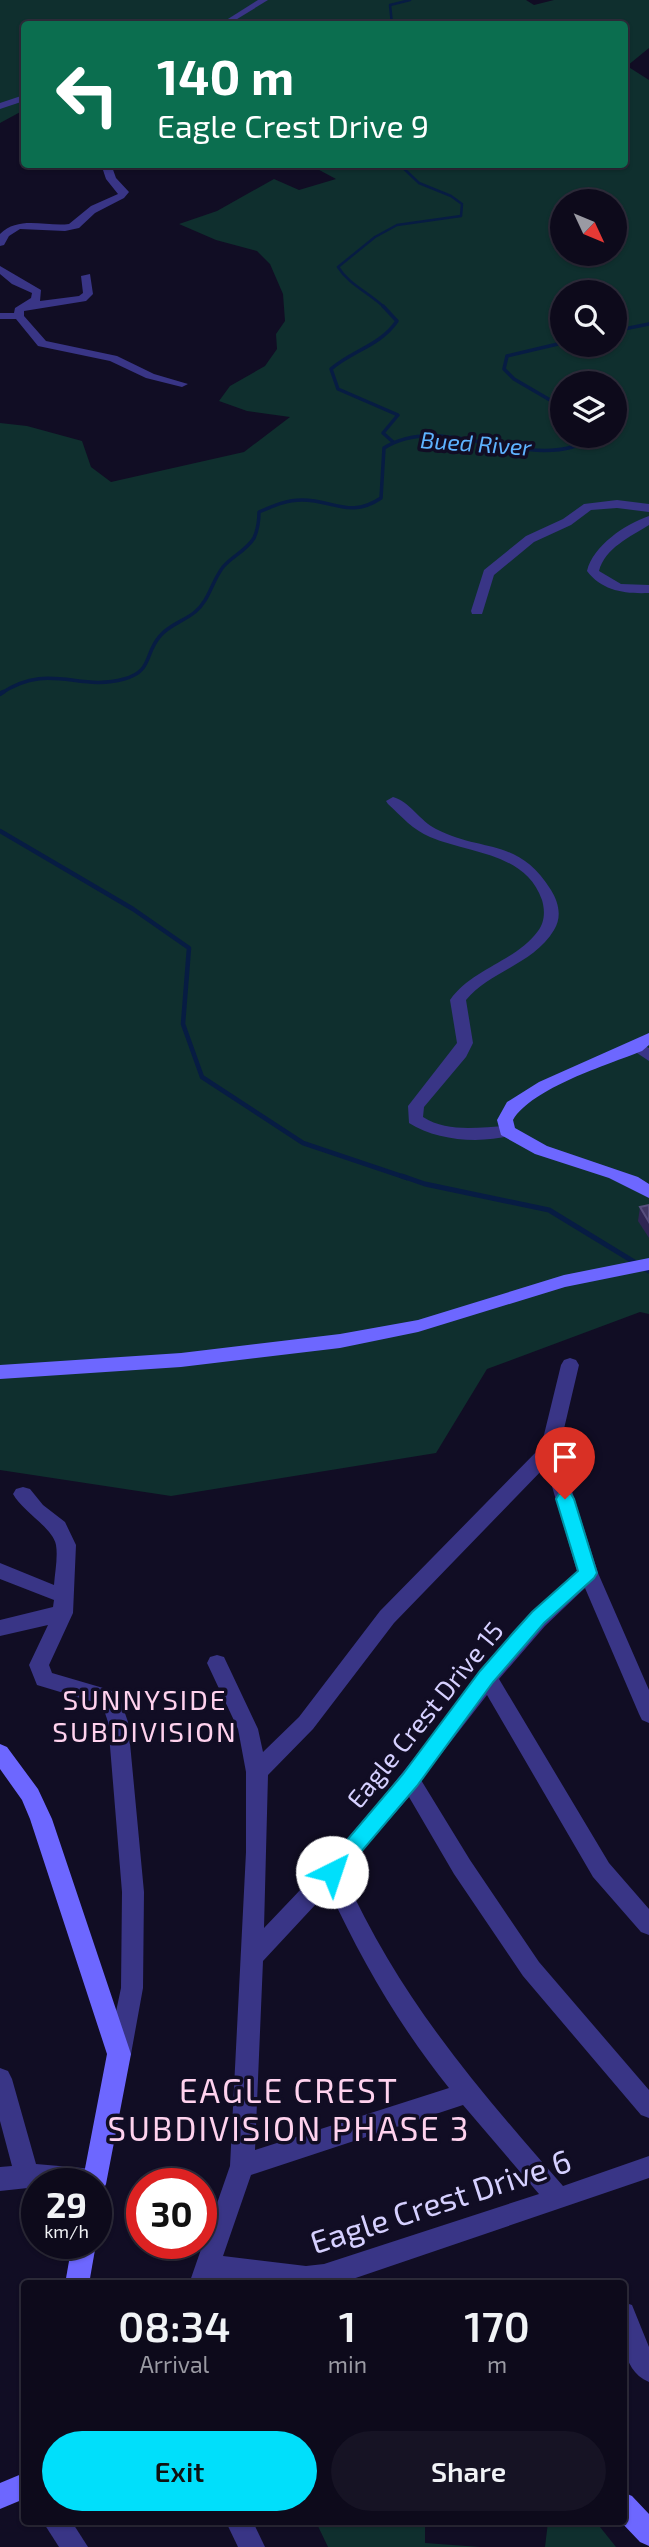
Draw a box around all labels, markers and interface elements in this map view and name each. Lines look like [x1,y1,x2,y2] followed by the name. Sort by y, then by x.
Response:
[157,46,294,105] text: 140 m
[42,49,133,140] icon: left
[157,106,429,144] text: Eagle Crest Drive 9
[550,189,626,266] north arrow
[550,189,627,448] map controls
[550,280,627,357] button: search
[550,371,627,448] button: layers
[419,425,533,461] water label: Bued River
[535,1427,595,1499] pin
[546,1438,584,1476] icon: arrive
[339,1615,509,1813] street label: Eagle Crest Drive 15
[52,1682,238,1748] district label: SUNNYSIDE SUBDIVISION
[295,1835,369,1909] position arrow
[108,2070,470,2148] district label: EAGLE CREST SUBDIVISION PHASE 3
[305,2140,575,2260] street label: Eagle Crest Drive 6
[126,2168,217,2259] speed limit sign: 30
[46,2183,87,2225] text: 29
[44,2220,89,2242] text: km/h
[118,2300,231,2350] text: 08:34
[339,2300,356,2350] text: 1
[464,2300,530,2350] text: 170
[139,2350,209,2378] text: Arrival
[328,2350,367,2378] text: min
[487,2350,507,2378] text: m
[42,2431,317,2511] button: Exit
[331,2431,606,2511] button: Share

